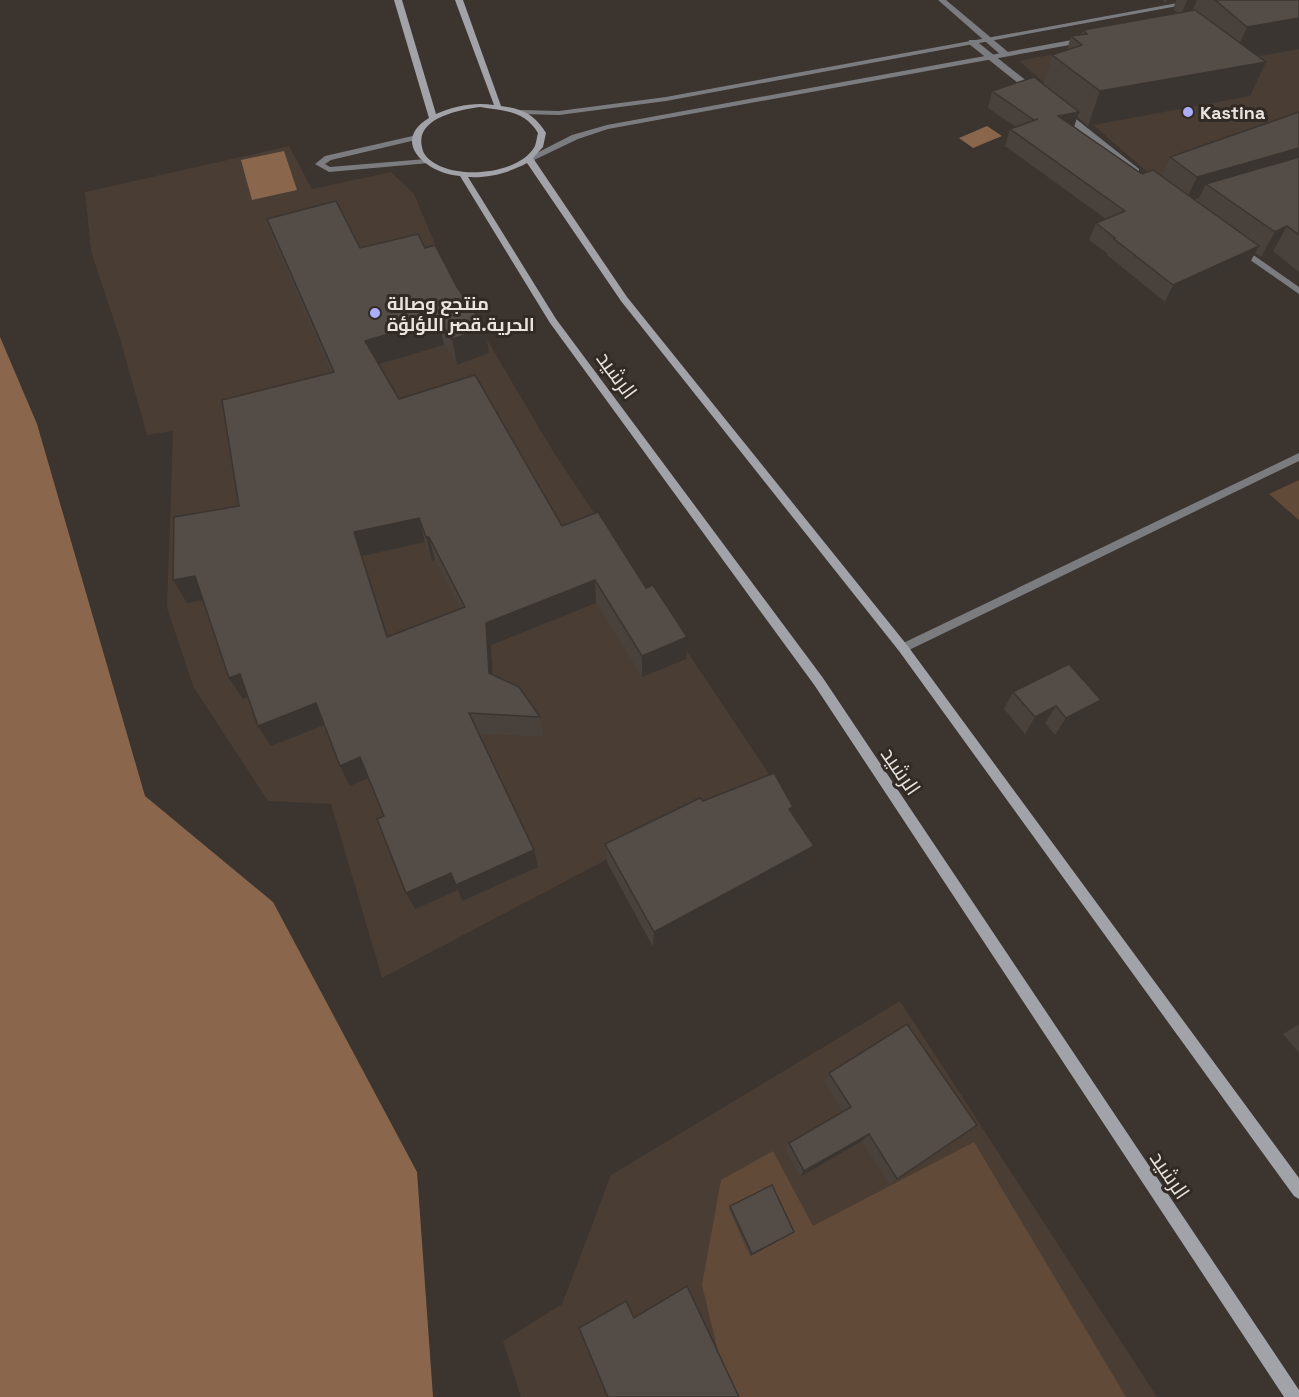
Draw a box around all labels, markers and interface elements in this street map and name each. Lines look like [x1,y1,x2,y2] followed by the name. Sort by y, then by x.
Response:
[1200,101,1266,124] place label: Kastina
[1181,105,1195,119] marker: Kastina
[387,292,535,336] place label: منتجع وصالة الحرية.قصر اللؤلؤة
[368,306,382,320] marker: منتجع وصالة الحرية.قصر اللؤلؤة
[591,346,643,404] street label: الرشيد
[875,742,927,800] street label: الرشيد
[1144,1146,1196,1204] street label: الرشيد

